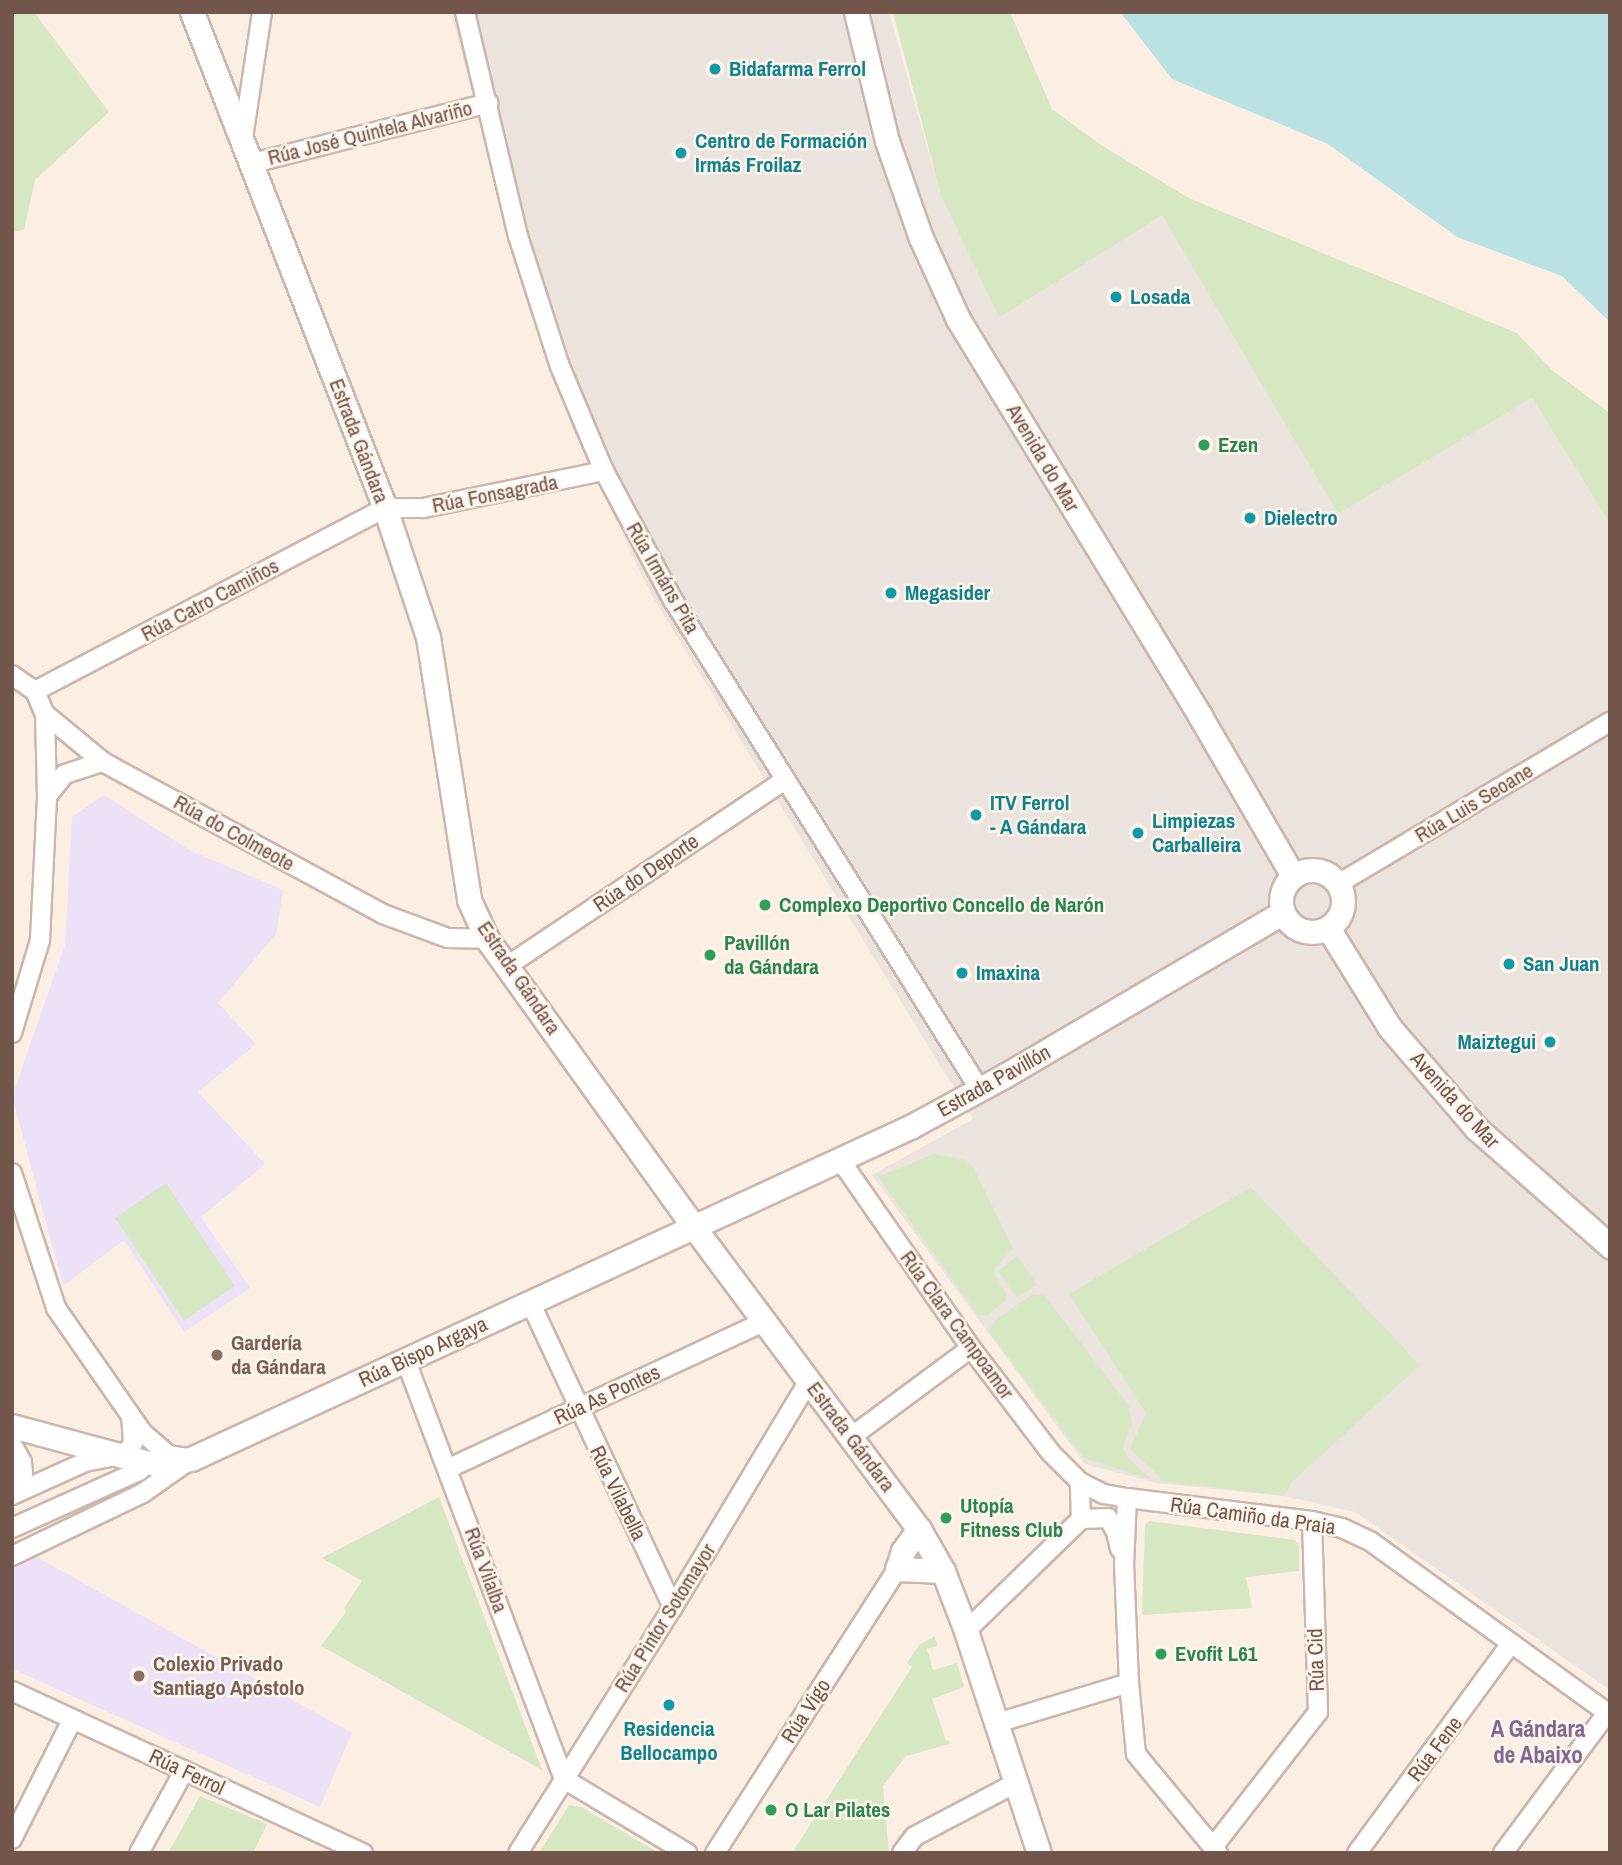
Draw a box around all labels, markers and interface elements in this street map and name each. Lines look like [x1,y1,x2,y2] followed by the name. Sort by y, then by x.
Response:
[729,56,866,82] place label: Bidafarma Ferrol
[707,61,723,77] marker: Bidafarma Ferrol
[265,95,475,171] street label: Rúa José Quintela Alvariño
[695,128,867,178] place label: Centro de Formación Irmás Froilaz
[673,145,689,161] marker: Centro de Formación Irmás Froilaz
[1130,284,1190,310] place label: Losada
[1108,289,1124,305] marker: Losada
[324,375,394,507] street label: Estrada Gándara
[1001,400,1085,516] street label: Avenida do Mar
[1218,432,1258,458] place label: Ezen
[1196,437,1212,453] marker: Ezen
[430,469,560,519] street label: Rúa Fonsagrada
[1264,505,1338,531] place label: Dielectro
[1242,510,1258,526] marker: Dielectro
[621,518,705,638] street label: Rúa Irmáns Pita
[137,553,283,647] street label: Rúa Catro Camiños
[905,580,990,606] place label: Megasider
[883,585,899,601] marker: Megasider
[1410,758,1538,848] street label: Rúa Luis Seoane
[169,789,299,877] street label: Rúa do Colmeote
[990,790,1088,840] place label: ITV Ferrol - A Gándara
[968,807,984,823] marker: ITV Ferrol - A Gándara
[1152,808,1241,858] place label: Limpiezas Carballeira
[1130,825,1146,841] marker: Limpiezas Carballeira
[589,829,703,917] street label: Rúa do Deporte
[779,892,1104,918] place label: Complexo Deportivo Concello de Narón
[757,897,773,913] marker: Complexo Deportivo Concello de Narón
[472,917,566,1039] street label: Estrada Gándara
[724,930,819,980] place label: Pavillón da Gándara
[702,947,718,963] marker: Pavillón da Gándara
[1523,951,1600,977] place label: San Juan
[1501,956,1517,972] marker: San Juan
[976,960,1040,986] place label: Imaxina
[954,965,970,981] marker: Imaxina
[1458,1029,1536,1055] place label: Maiztegui
[1542,1034,1558,1050] marker: Maiztegui
[933,1040,1055,1122] street label: Estrada Pavillón
[1405,1047,1505,1153] street label: Avenida do Mar
[895,1246,1019,1404] street label: Rúa Clara Campoamor
[354,1311,492,1393] street label: Rúa Bispo Argaya
[231,1330,326,1380] place label: Gardería da Gándara
[209,1347,225,1363] marker: Gardería da Gándara
[550,1359,664,1431] street label: Rúa As Pontes
[801,1377,901,1497] street label: Estrada Gándara
[584,1442,652,1544] street label: Rúa Vilabella
[1169,1492,1337,1540] street label: Rúa Camiño da Praia
[960,1493,1063,1543] place label: Utopía Fitness Club
[938,1510,954,1526] marker: Utopía Fitness Club
[459,1524,513,1616] street label: Rúa Vilalba
[609,1539,721,1697] street label: Rúa Pintor Sotomayor
[1302,1628,1330,1692] street label: Rúa Cid
[1175,1641,1257,1667] place label: Evofit L61
[1153,1646,1169,1662] marker: Evofit L61
[153,1651,305,1701] place label: Colexio Privado Santiago Apóstolo
[131,1668,147,1684] marker: Colexio Privado Santiago Apóstolo
[776,1674,836,1748] street label: Rúa Vigo
[661,1697,677,1713] marker: Residencia Bellocampo
[1402,1712,1468,1786] street label: Rúa Fene
[1490,1715,1586,1769] district label: A Gándara de Abaixo
[620,1716,718,1766] place label: Residencia Bellocampo
[145,1744,229,1800] street label: Rúa Ferrol
[785,1797,890,1823] place label: O Lar Pilates
[763,1802,779,1818] marker: O Lar Pilates

